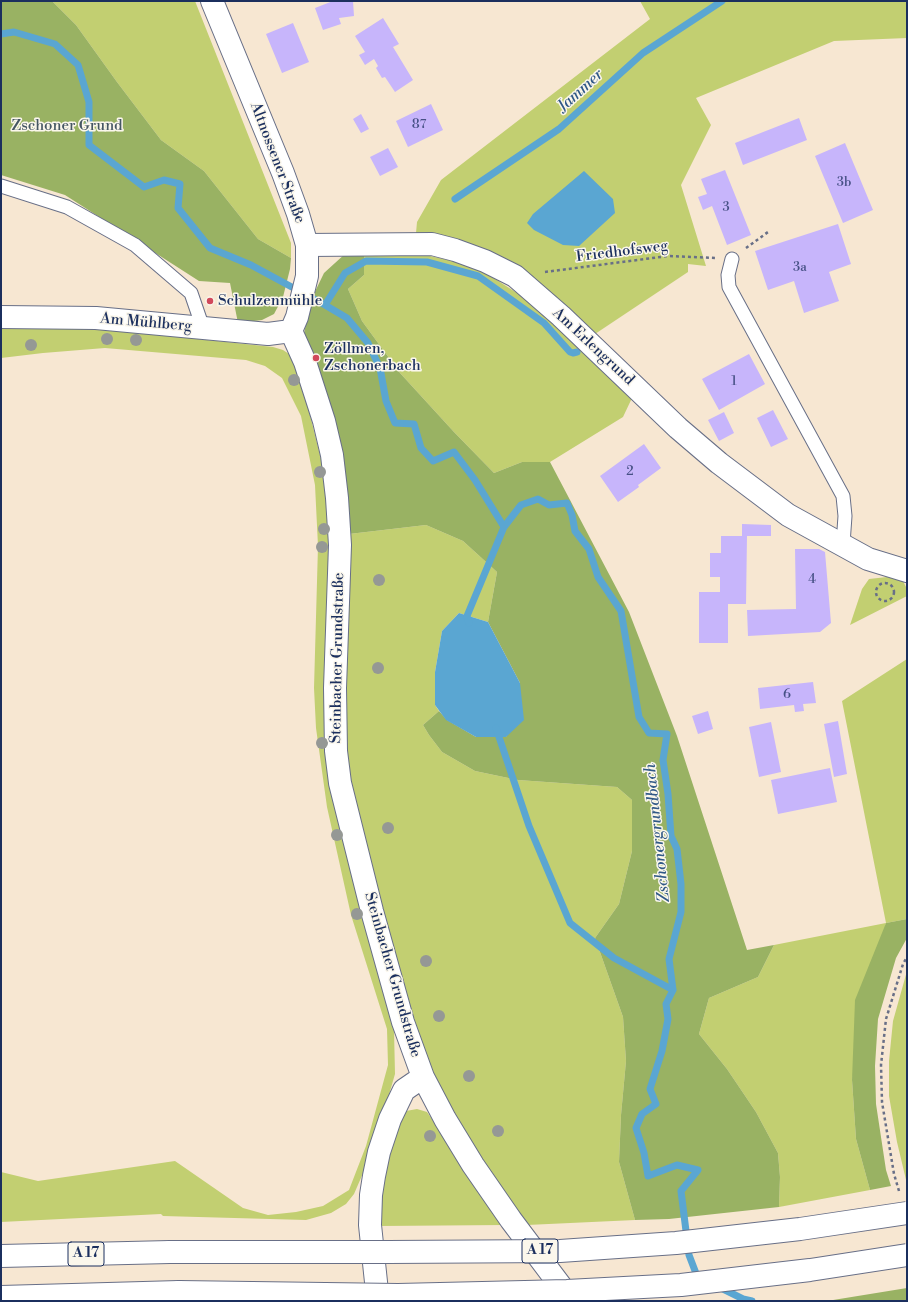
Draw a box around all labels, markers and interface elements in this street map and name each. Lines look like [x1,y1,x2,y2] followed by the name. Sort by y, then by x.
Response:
[554,66,608,116] water label: Jammer
[246,100,308,226] street label: Altnossener Straße
[11,117,123,135] park label: Zschoner Grund
[412,117,426,133] house number: 87
[837,175,851,191] house number: 3b
[722,200,730,216] house number: 3
[575,237,669,267] street label: Friedhofsweg
[793,260,807,276] house number: 3a
[218,292,322,310] place label: Schulzenmühle
[205,296,215,306] marker: Schulzenmühle
[548,305,638,389] street label: Am Erlengrund
[99,310,193,336] street label: Am Mühlberg
[324,340,421,375] place label: Zöllmen, Zschonerbach
[311,353,321,363] marker: Zöllmen, Zschonerbach
[731,374,737,390] house number: 1
[626,464,634,480] house number: 2
[328,572,348,744] street label: Steinbacher Grundstraße
[808,572,816,588] house number: 4
[783,687,791,703] house number: 6
[641,763,675,903] water label: Zschonergrundbach
[360,890,424,1060] street label: Steinbacher Grundstraße
[522,1239,558,1263] road number: A 17
[68,1242,104,1266] road number: A 17

